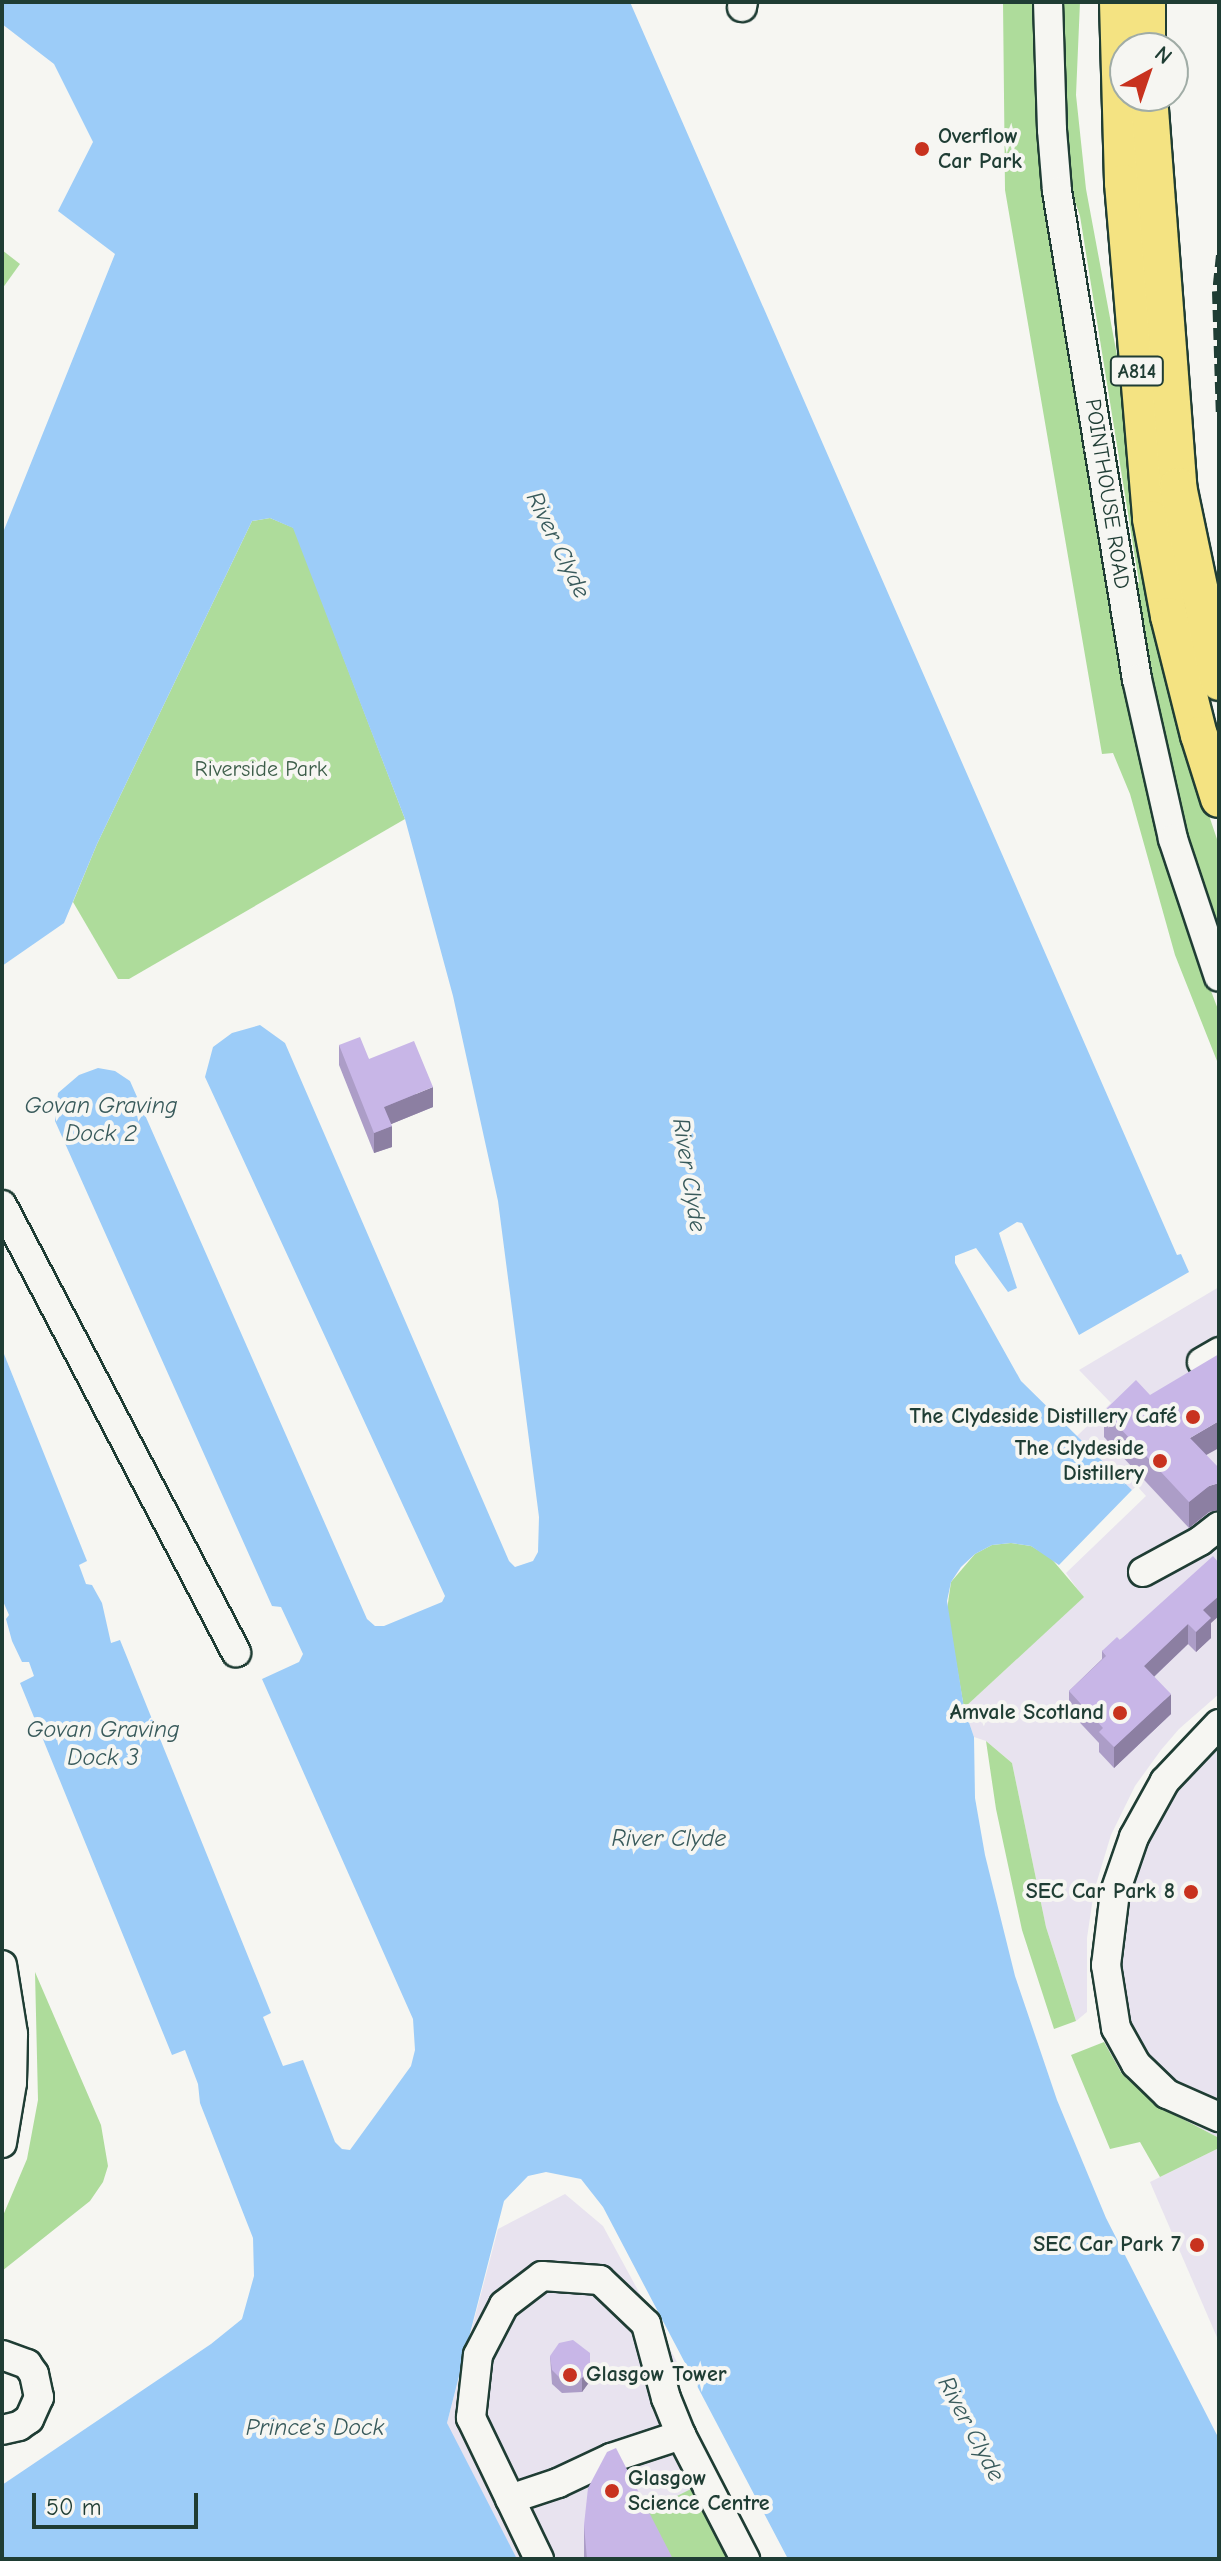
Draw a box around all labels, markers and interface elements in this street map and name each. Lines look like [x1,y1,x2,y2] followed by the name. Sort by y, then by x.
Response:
[1109,32,1189,112] north arrow
[1149,41,1177,70] text: N
[938,123,1022,174] place label: Overflow Car Park
[913,140,931,158] marker: Overflow Car Park
[1109,355,1165,387] road number: A814
[1079,397,1135,591] street label: POINTHOUSE ROAD
[520,487,596,603] water label: River Clyde
[195,757,327,783] park label: Riverside Park
[24,1092,178,1148] water label: Govan Graving Dock 2
[666,1116,712,1234] water label: River Clyde
[909,1404,1177,1430] place label: The Clydeside Distillery Café
[1184,1408,1202,1426] marker: The Clydeside Distillery Café
[1015,1435,1144,1486] place label: The Clydeside Distillery
[1151,1452,1169,1470] marker: The Clydeside Distillery
[950,1700,1104,1726] place label: Amvale Scotland
[1111,1704,1129,1722] marker: Amvale Scotland
[26,1716,180,1772] water label: Govan Graving Dock 3
[612,1825,726,1853] water label: River Clyde
[1026,1879,1175,1905] place label: SEC Car Park 8
[1182,1883,1200,1901] marker: SEC Car Park 8
[1033,2232,1181,2258] place label: SEC Car Park 7
[1188,2236,1206,2254] marker: SEC Car Park 7
[586,2362,727,2388] place label: Glasgow Tower
[561,2366,579,2384] marker: Glasgow Tower
[931,2372,1011,2486] water label: River Clyde
[246,2414,384,2442] water label: Prince's Dock
[628,2465,770,2516] place label: Glasgow Science Centre
[36,2477,202,2527] scale bar
[603,2482,621,2500] marker: Glasgow Science Centre
[46,2493,102,2521] text: 50 m

